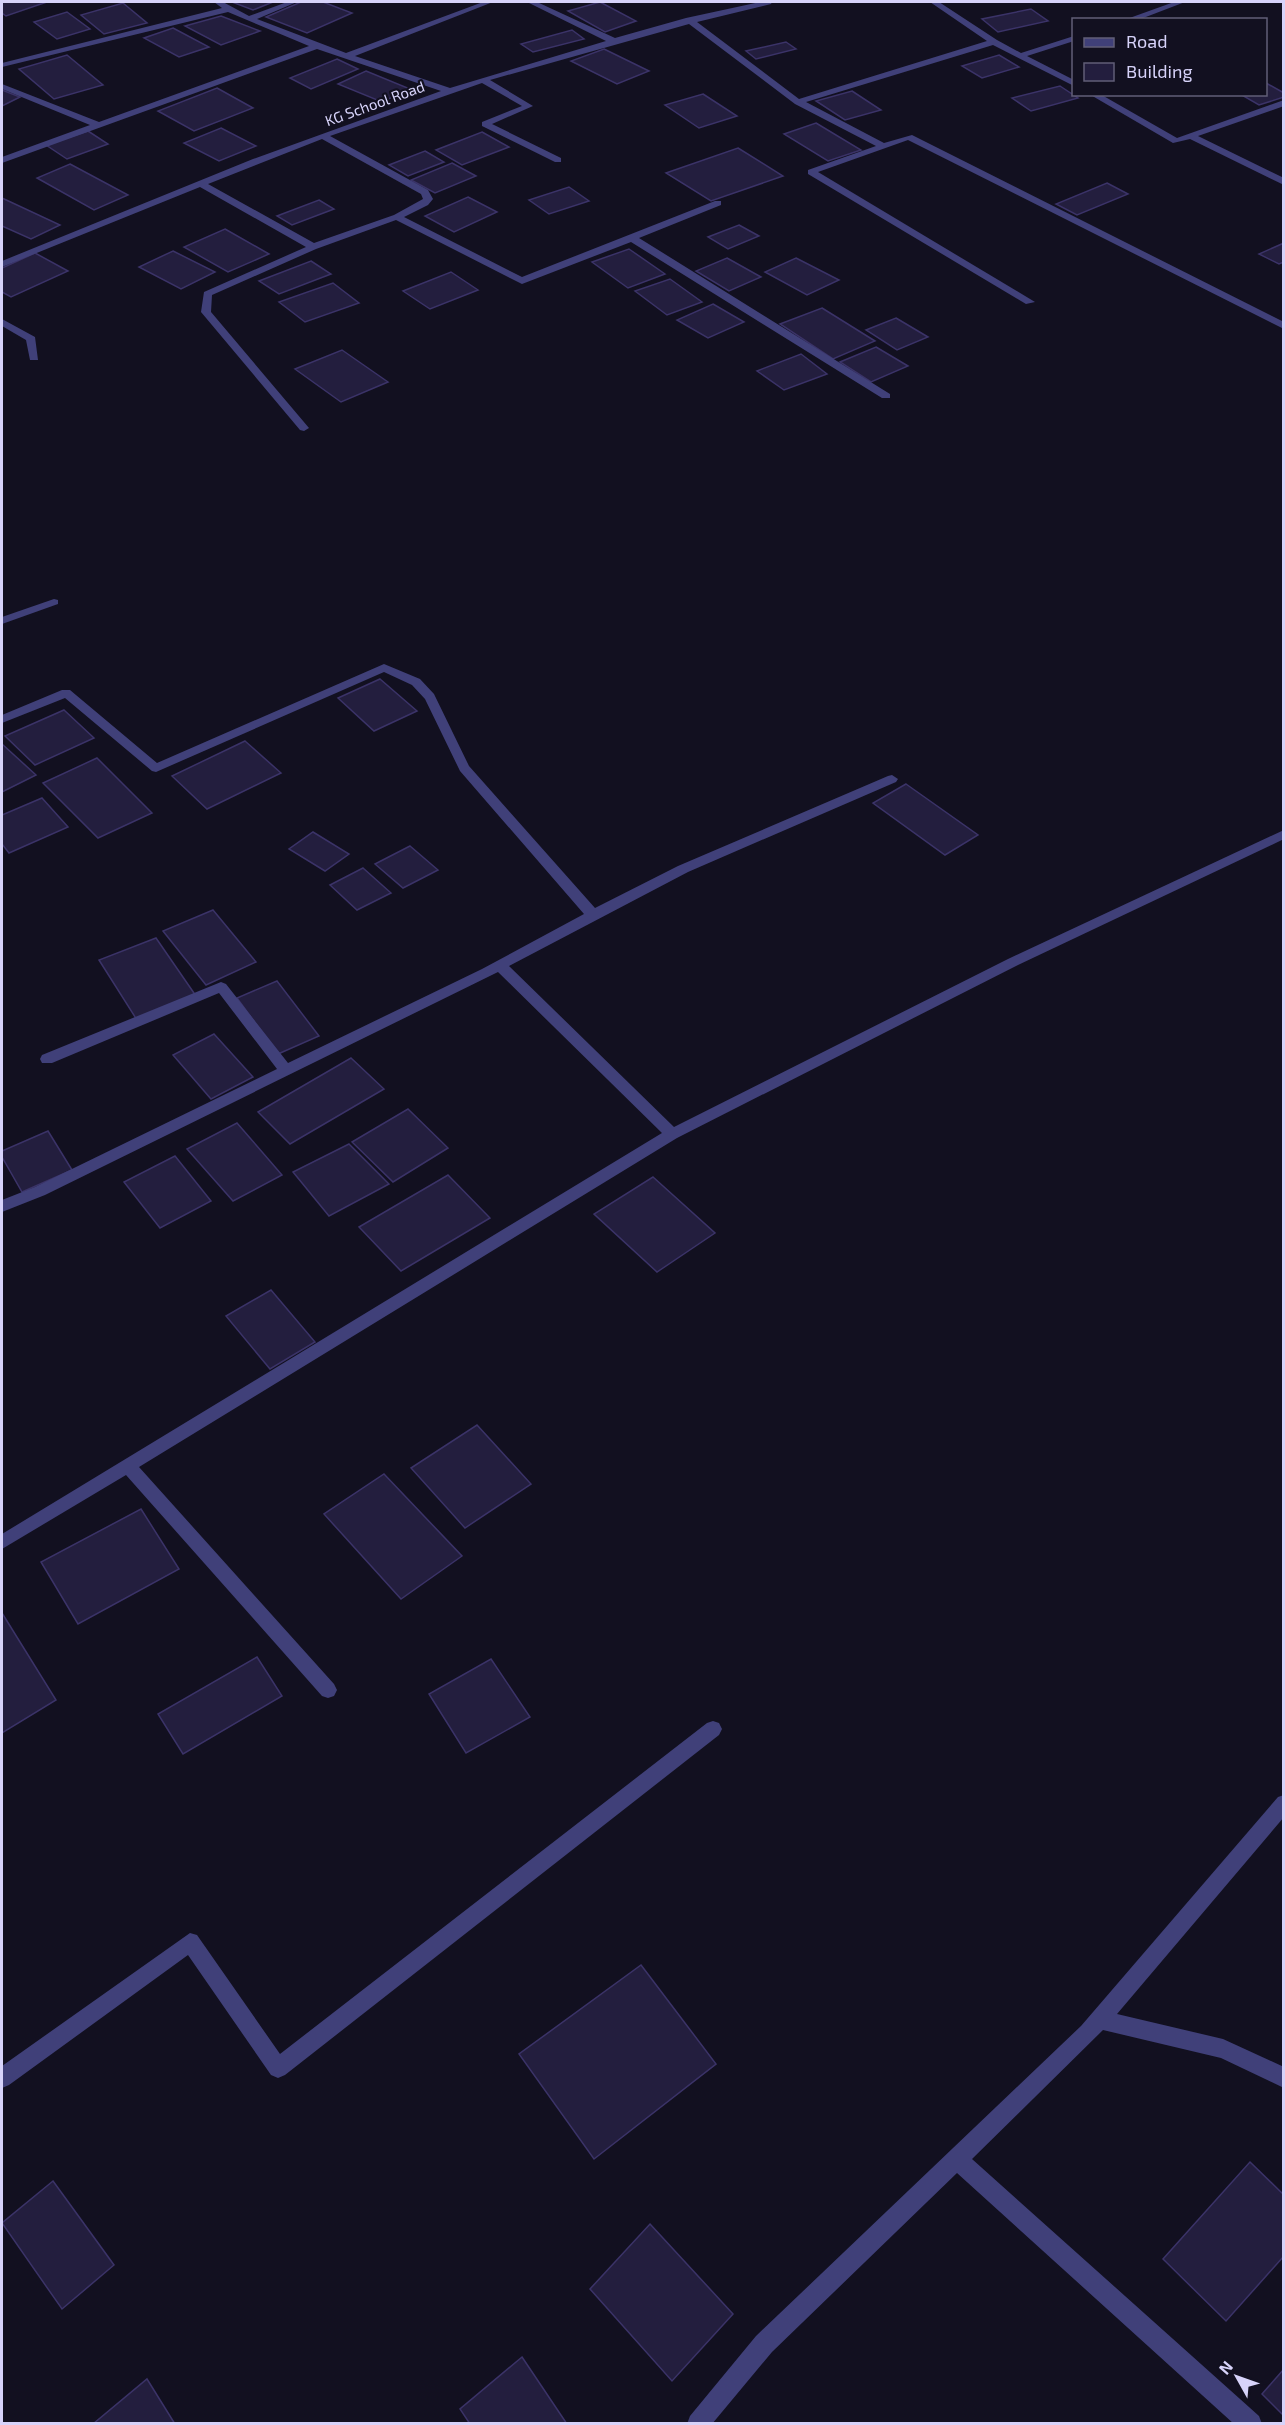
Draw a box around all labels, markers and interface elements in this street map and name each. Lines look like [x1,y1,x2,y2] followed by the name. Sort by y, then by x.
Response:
[1072,18,1267,96] legend
[1126,30,1167,52] text: Road
[1126,60,1193,82] text: Building
[322,77,427,129] street label: KG School Road
[1207,2347,1267,2407] north arrow
[1214,2357,1236,2378] text: N

